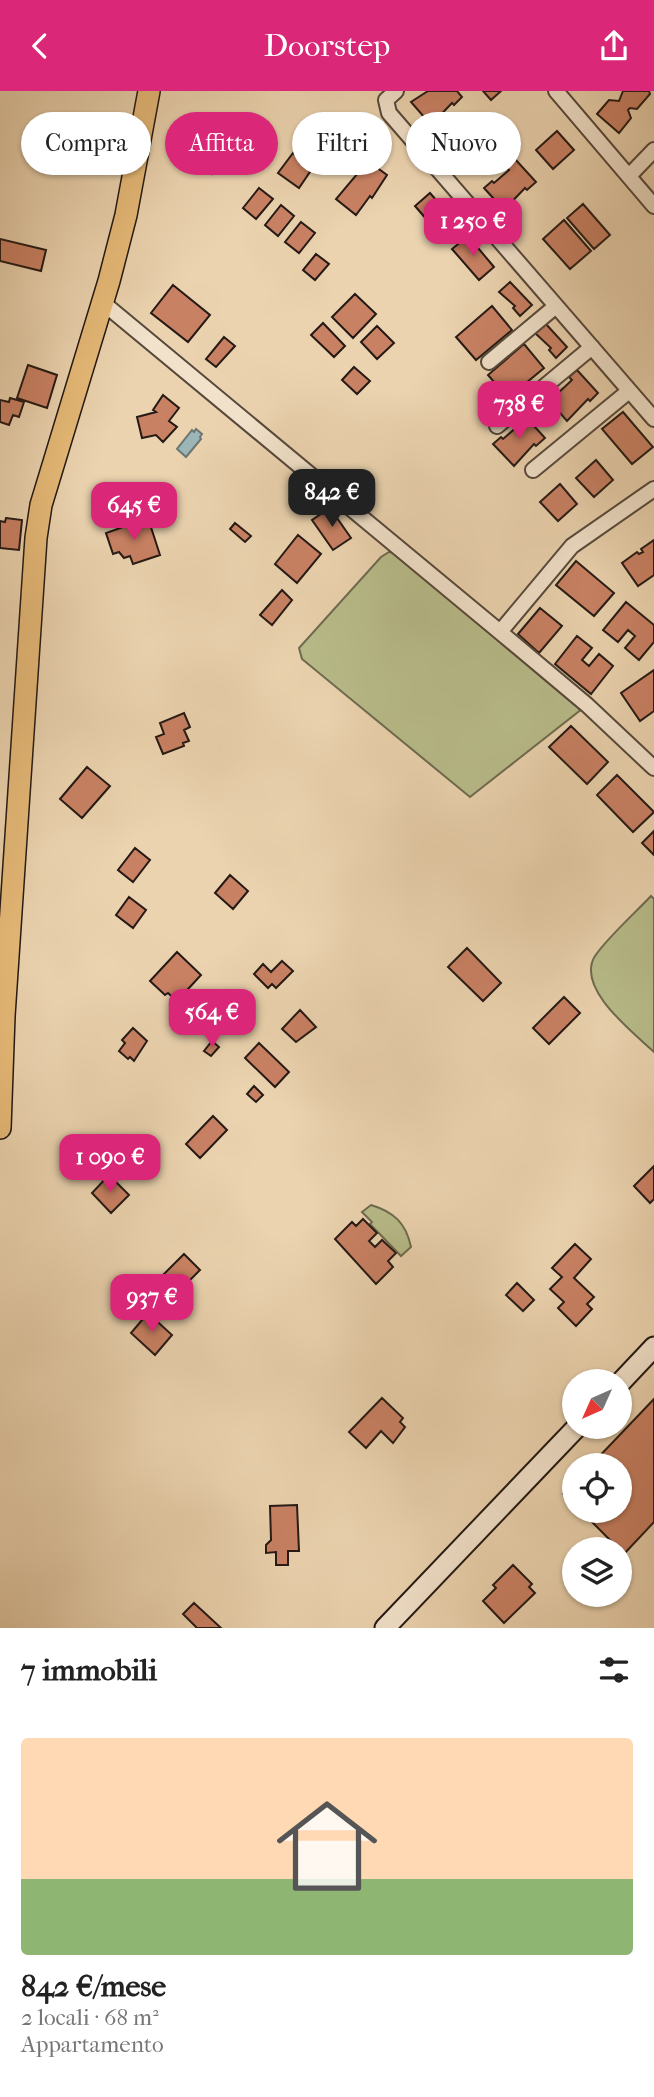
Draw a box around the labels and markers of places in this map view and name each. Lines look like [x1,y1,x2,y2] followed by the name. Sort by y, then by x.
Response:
[408,199,538,258] pin: 1 250 €
[470,381,568,441] pin: 738 €
[283,469,381,529] pin: 842 €
[85,483,183,542] pin: 645 €
[163,989,261,1049] pin: 564 €
[45,1135,175,1194] pin: 1 090 €
[103,1275,201,1334] pin: 937 €

